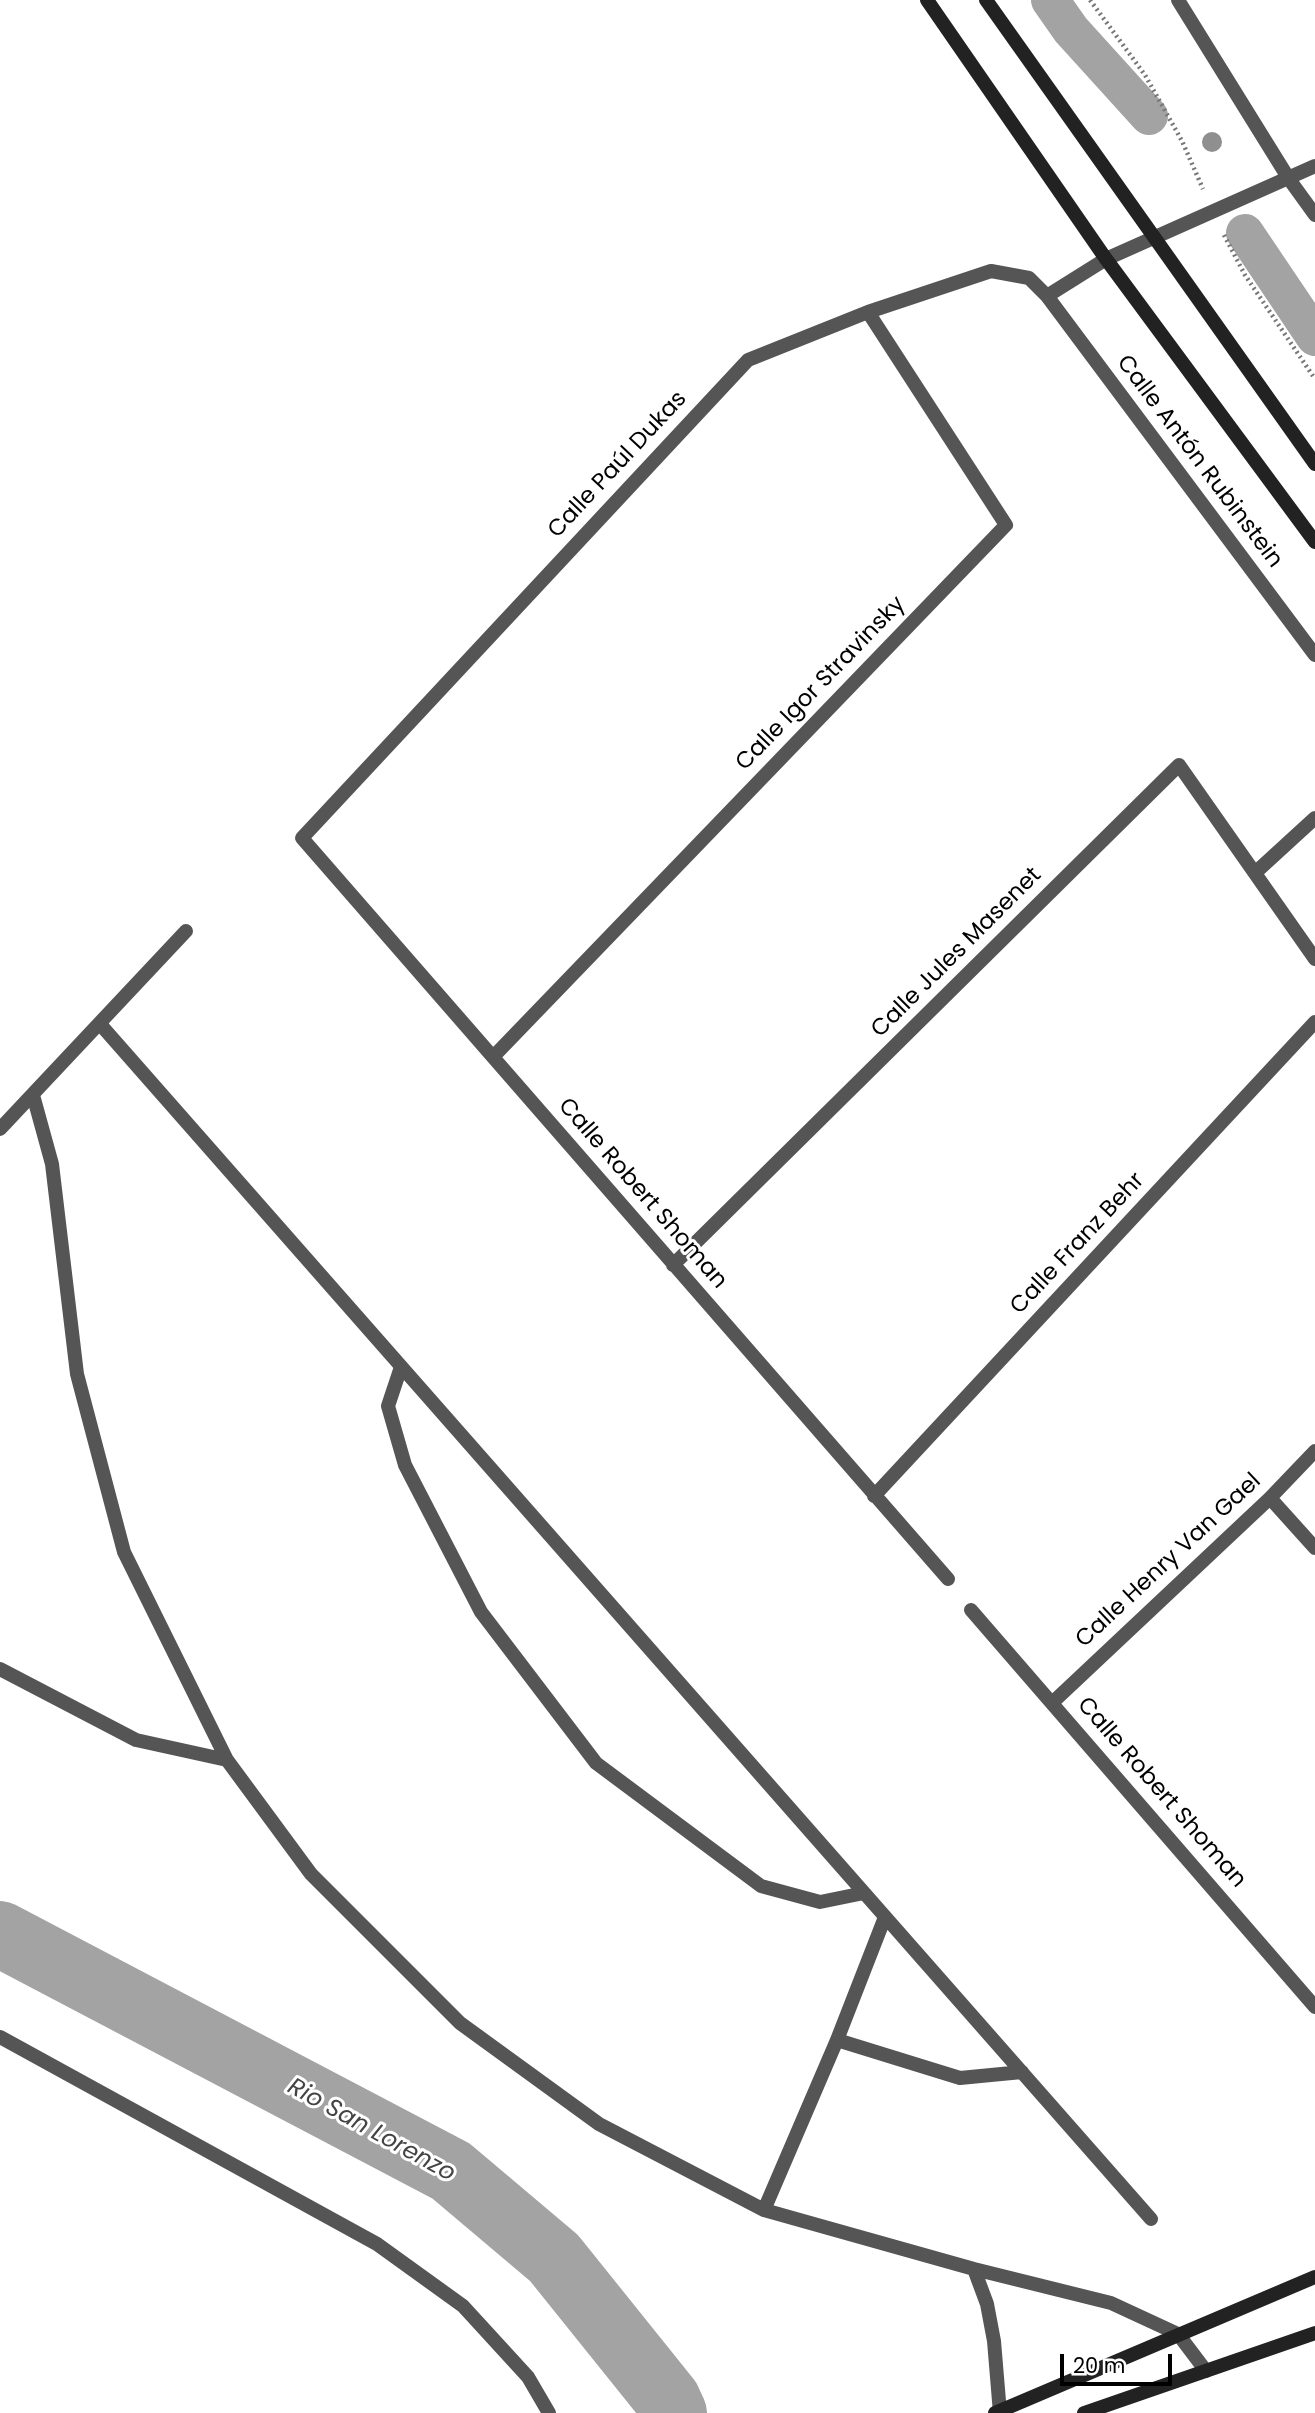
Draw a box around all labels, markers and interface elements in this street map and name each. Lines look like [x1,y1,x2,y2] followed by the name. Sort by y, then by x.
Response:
[1110,350,1288,574] street label: Calle Antón Rubinstein
[543,386,693,544] street label: Calle Paúl Dukas
[731,591,911,777] street label: Calle Igor Stravinsky
[866,862,1048,1044] street label: Calle Jules Masenet
[552,1093,732,1295] street label: Calle Robert Shoman
[1005,1167,1151,1321] street label: Calle Franz Behr
[1071,1468,1267,1654] street label: Calle Henry Van Gael
[1071,1692,1251,1894] street label: Calle Robert Shoman
[282,2073,460,2189] water label: Rio San Lorenzo
[1063,2340,1175,2384] scale bar
[1073,2351,1126,2380] text: 20 m

